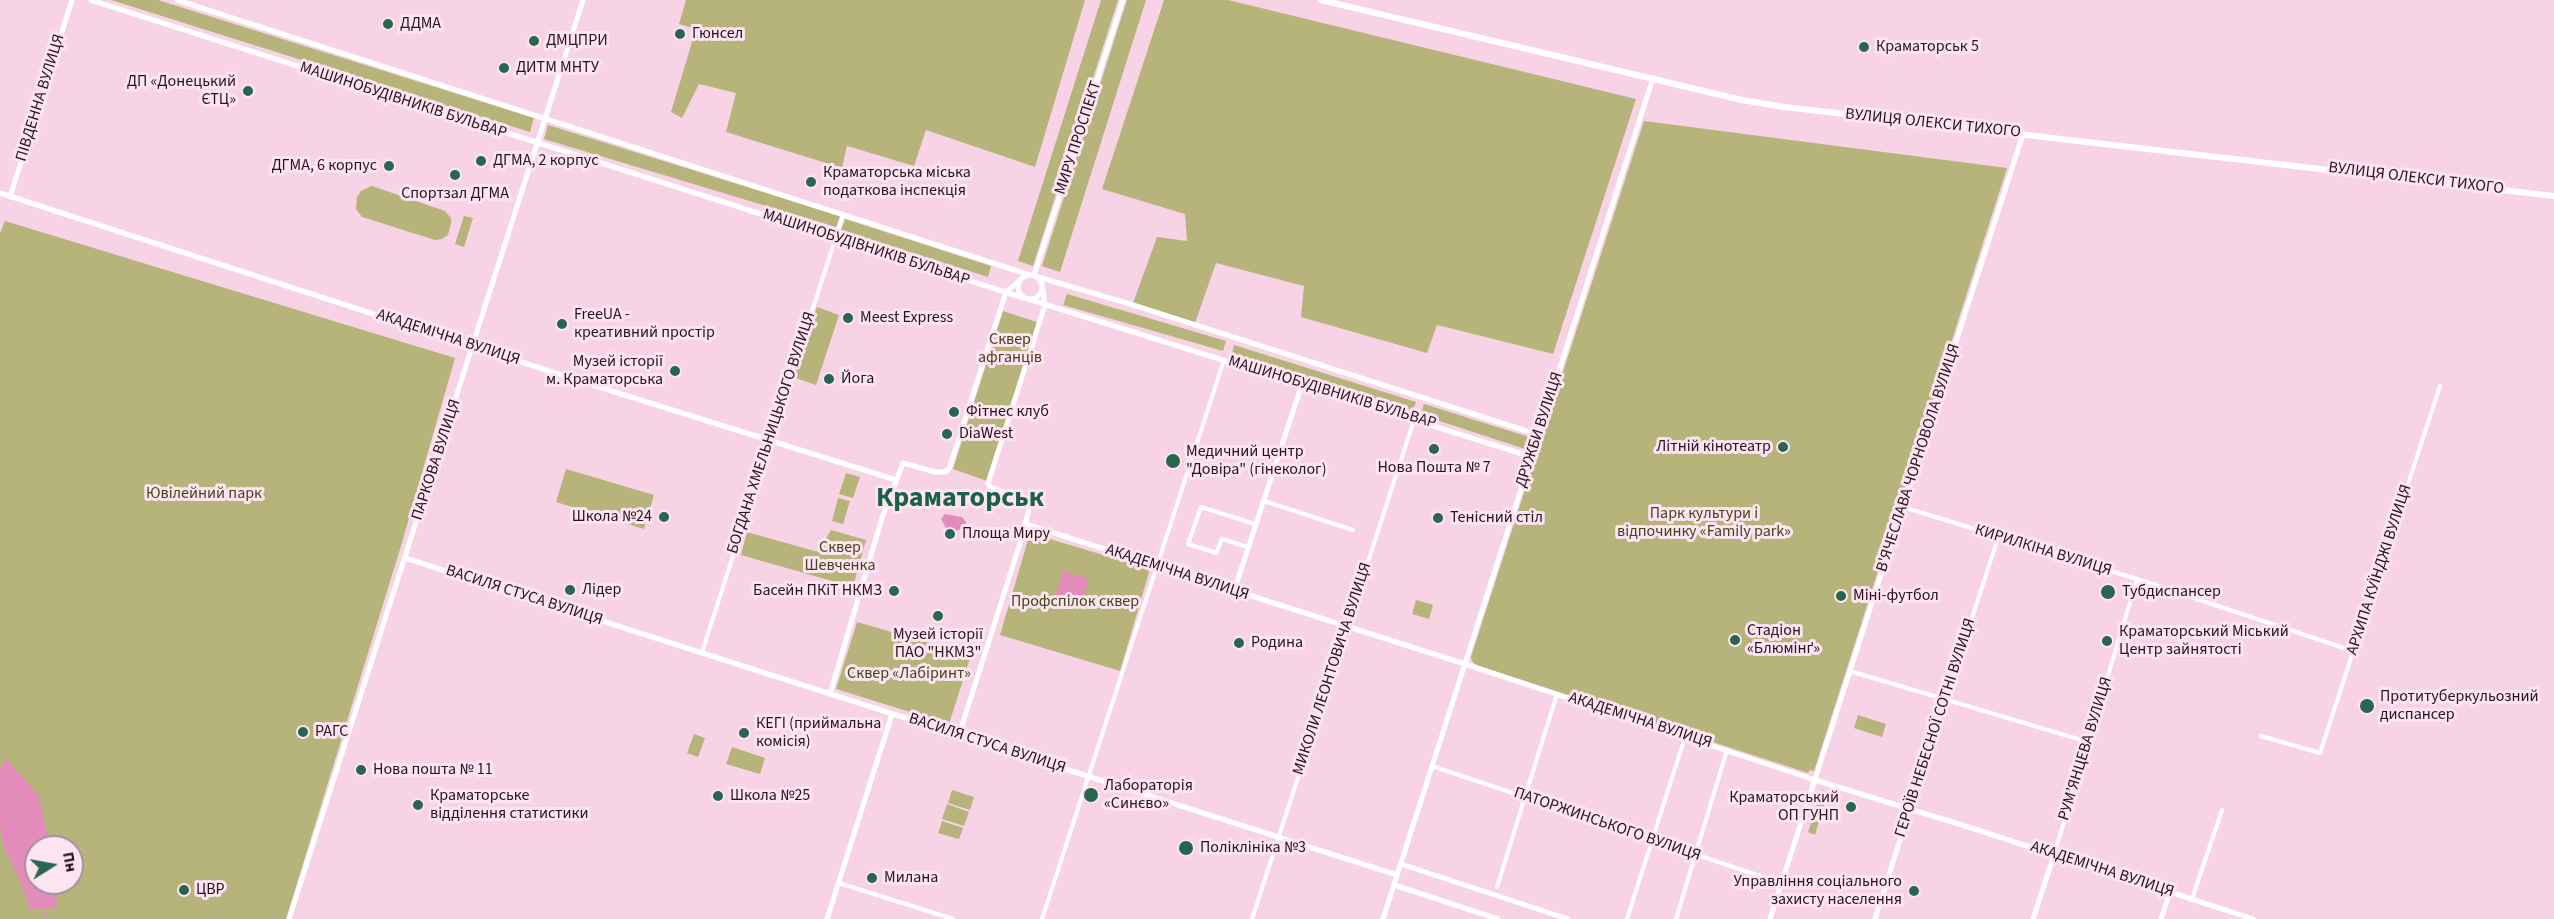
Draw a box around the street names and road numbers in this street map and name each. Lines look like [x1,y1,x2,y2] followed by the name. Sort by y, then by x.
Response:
[13,32,69,164] street label: ПІВДЕННА ВУЛИЦЯ
[297,58,509,144] street label: МАШИНОБУДІВНИКІВ БУЛЬВАР
[1052,79,1106,197] street label: МИРУ ПРОСПЕКТ
[1844,105,2022,143] street label: ВУЛИЦЯ ОЛЕКСИ ТИХОГО
[2327,159,2505,199] street label: ВУЛИЦЯ ОЛЕКСИ ТИХОГО
[760,205,972,291] street label: МАШИНОБУДІВНИКІВ БУЛЬВАР
[374,306,522,370] street label: АКАДЕМІЧНА ВУЛИЦЯ
[724,310,820,556] street label: БОГДАНА ХМЕЛЬНИЦЬКОГО ВУЛИЦЯ
[1873,341,1965,575] street label: В'ЯЧЕСЛАВА ЧОРНОВОЛА ВУЛИЦЯ
[1226,352,1438,434] street label: МАШИНОБУДІВНИКІВ БУЛЬВАР
[1512,370,1568,490] street label: ДРУЖБИ ВУЛИЦЯ
[408,397,466,523] street label: ПАРКОВА ВУЛИЦЯ
[2343,482,2417,658] street label: АРХИПА КУЇНДЖІ ВУЛИЦЯ
[1972,521,2114,581] street label: КИРИЛКІНА ВУЛИЦЯ
[1103,541,1251,605] street label: АКАДЕМІЧНА ВУЛИЦЯ
[1290,560,1376,778] street label: МИКОЛИ ЛЕОНТОВИЧА ВУЛИЦЯ
[443,562,605,630] street label: ВАСИЛЯ СТУСА ВУЛИЦЯ
[1891,616,1981,840] street label: ГЕРОЇВ НЕБЕСНОЇ СОТНІ ВУЛИЦЯ
[2055,675,2117,823] street label: РУМ’ЯНЦЕВА ВУЛИЦЯ
[1566,689,1714,753] street label: АКАДЕМІЧНА ВУЛИЦЯ
[906,710,1068,778] street label: ВАСИЛЯ СТУСА ВУЛИЦЯ
[1511,784,1703,866] street label: ПАТОРЖИНСЬКОГО ВУЛИЦЯ
[2028,838,2176,902] street label: АКАДЕМІЧНА ВУЛИЦЯ

